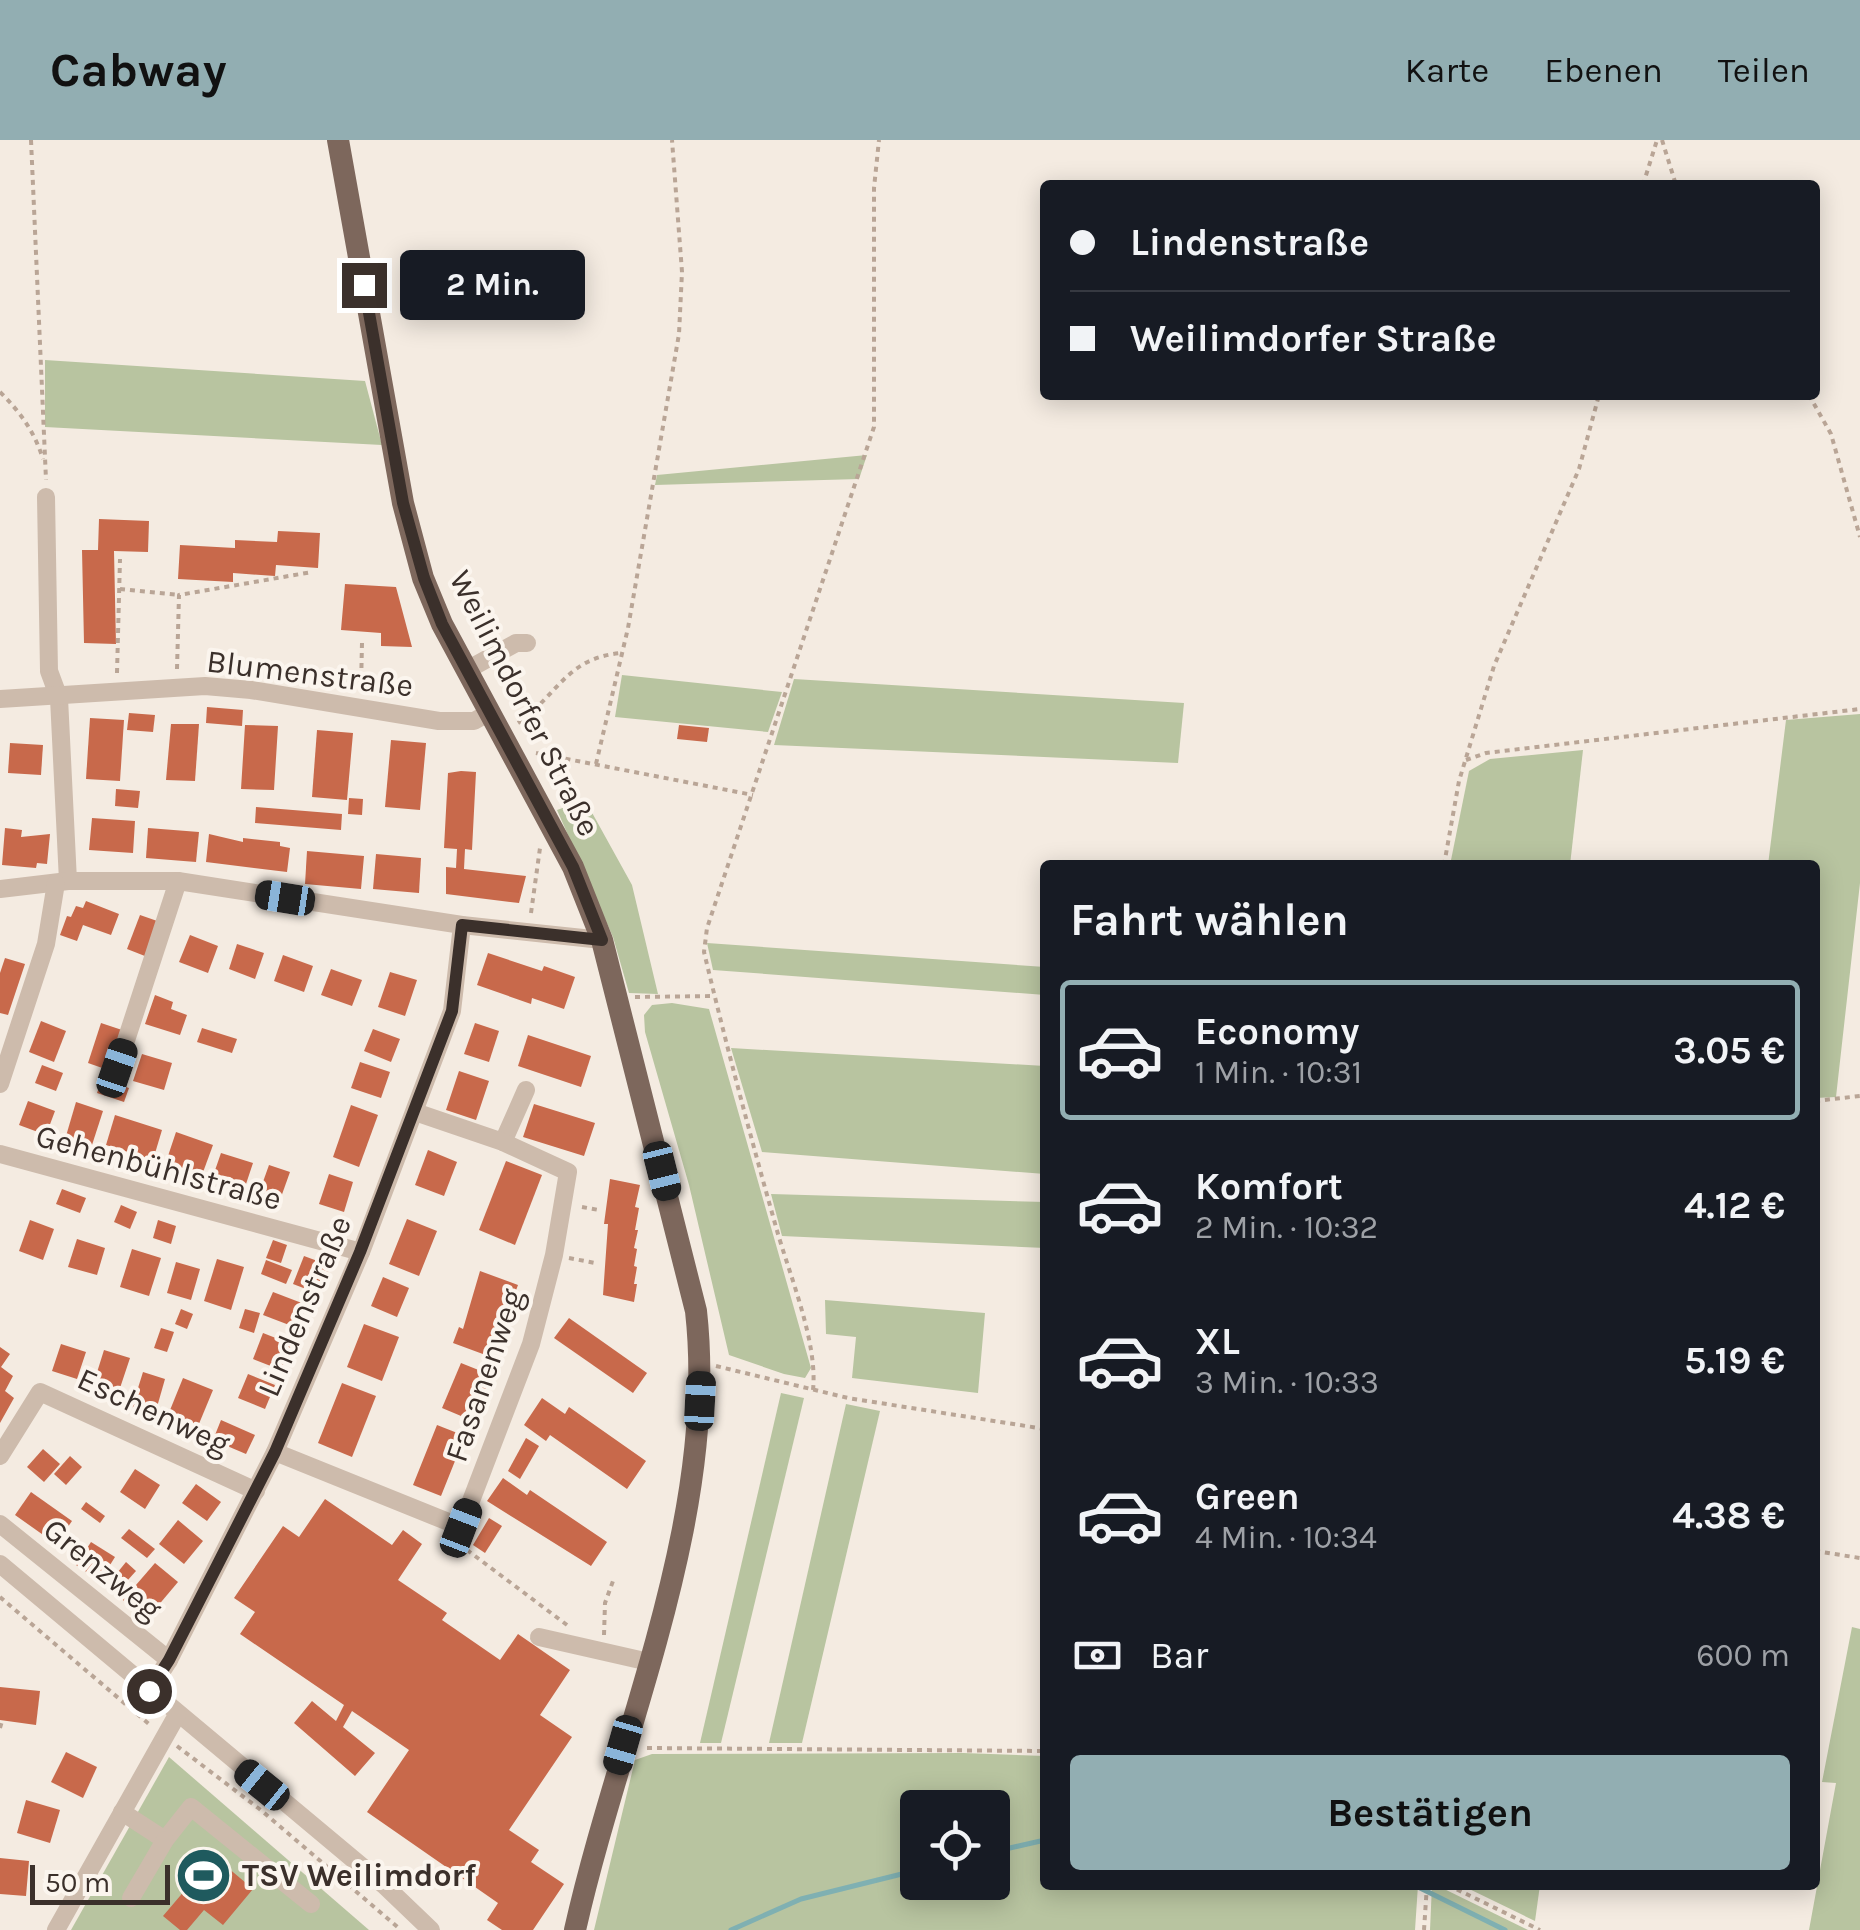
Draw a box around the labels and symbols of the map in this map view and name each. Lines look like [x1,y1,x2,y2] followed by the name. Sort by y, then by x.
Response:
[399,250,584,320] callout: 2 Min.
[342,263,387,308] route end
[442,564,608,842] street label: Weilimdorfer Straße
[204,642,415,705] street label: Blumenstraße
[253,878,317,918] car
[93,1035,141,1101] car
[32,1117,286,1218] street label: Gehenbühlstraße
[640,1138,684,1204] car
[250,1210,359,1402] street label: Lindenstraße
[438,1284,531,1467] street label: Fasanenweg
[72,1360,236,1463] street label: Eschenweg
[683,1370,717,1432] car
[436,1495,486,1561] car
[36,1511,169,1628] street label: Grenzweg
[127,1669,172,1714] route start
[600,1712,646,1778] car
[229,1754,295,1816] car
[173,1845,233,1905] sports icon: TSV Weilimdorf
[242,1857,476,1894] place label: TSV Weilimdorf
[30,1860,170,1904] scale bar

